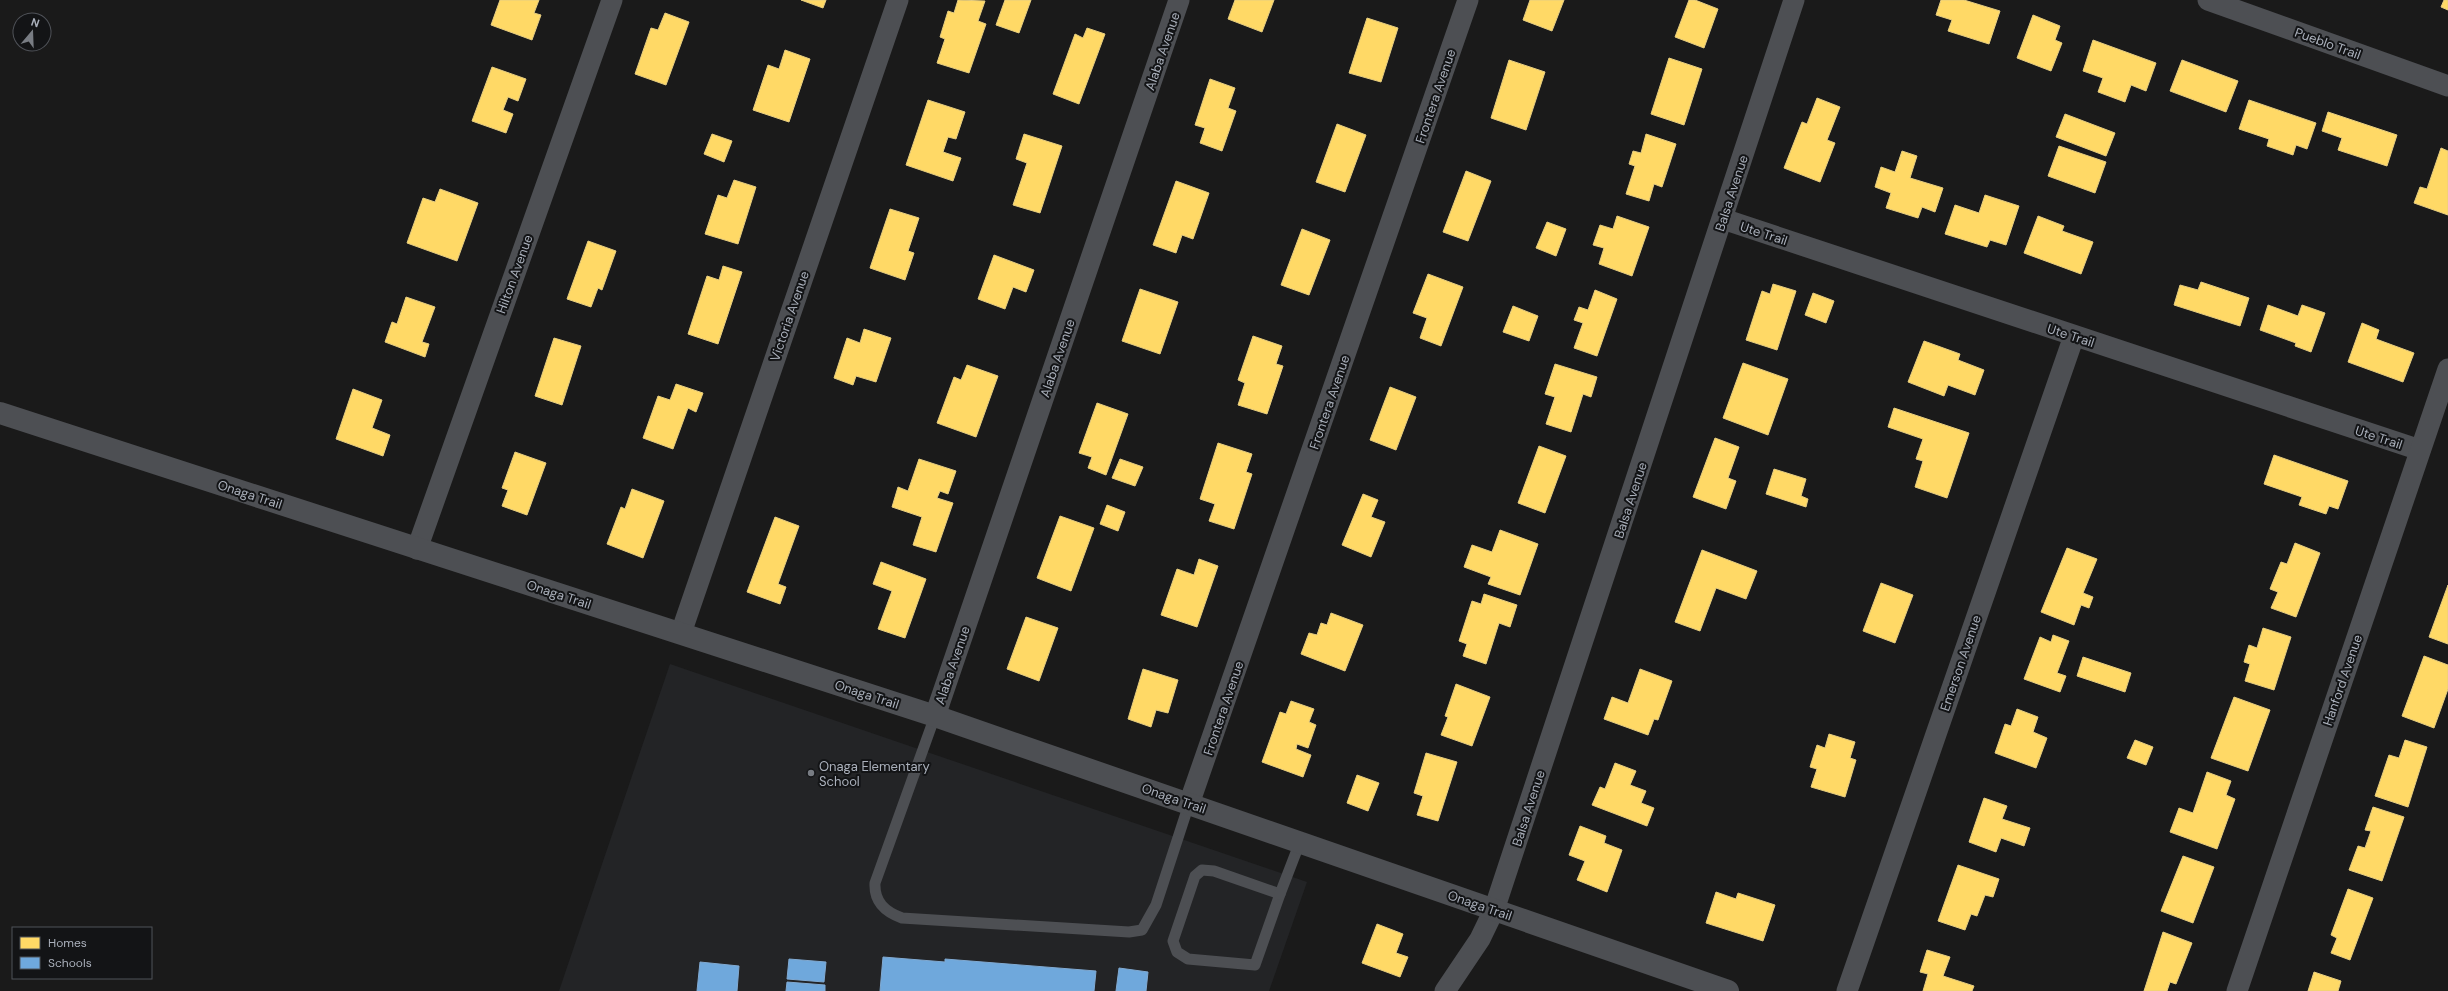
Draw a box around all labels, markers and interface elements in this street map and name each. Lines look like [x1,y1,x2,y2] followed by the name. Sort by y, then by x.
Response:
[1141,10,1184,92] street label: Alaba Avenue
[12,12,52,52] north arrow
[29,15,41,30] text: N
[2292,24,2363,63] street label: Pueblo Trail
[1411,47,1460,146] street label: Frontera Avenue
[1711,153,1752,233] street label: Balsa Avenue
[1738,218,1790,249] street label: Ute Trail
[492,232,537,316] street label: Hilton Avenue
[766,269,813,364] street label: Victoria Avenue
[1036,317,1079,399] street label: Alaba Avenue
[2045,320,2097,351] street label: Ute Trail
[1305,353,1354,452] street label: Frontera Avenue
[2353,422,2405,453] street label: Ute Trail
[1610,460,1651,540] street label: Balsa Avenue
[215,476,284,513] street label: Onaga Trail
[524,576,593,613] street label: Onaga Trail
[1936,613,1985,713] street label: Emerson Avenue
[931,624,974,706] street label: Alaba Avenue
[2319,632,2366,728] street label: Hanford Avenue
[1199,659,1248,758] street label: Frontera Avenue
[832,676,901,713] street label: Onaga Trail
[819,758,930,790] place label: Onaga Elementary School
[806,768,816,778] marker: Onaga Elementary School
[1508,768,1549,848] street label: Balsa Avenue
[1139,780,1208,817] street label: Onaga Trail
[1445,887,1514,924] street label: Onaga Trail
[12,927,152,979] legend
[48,935,87,951] text: Homes
[48,955,92,971] text: Schools

